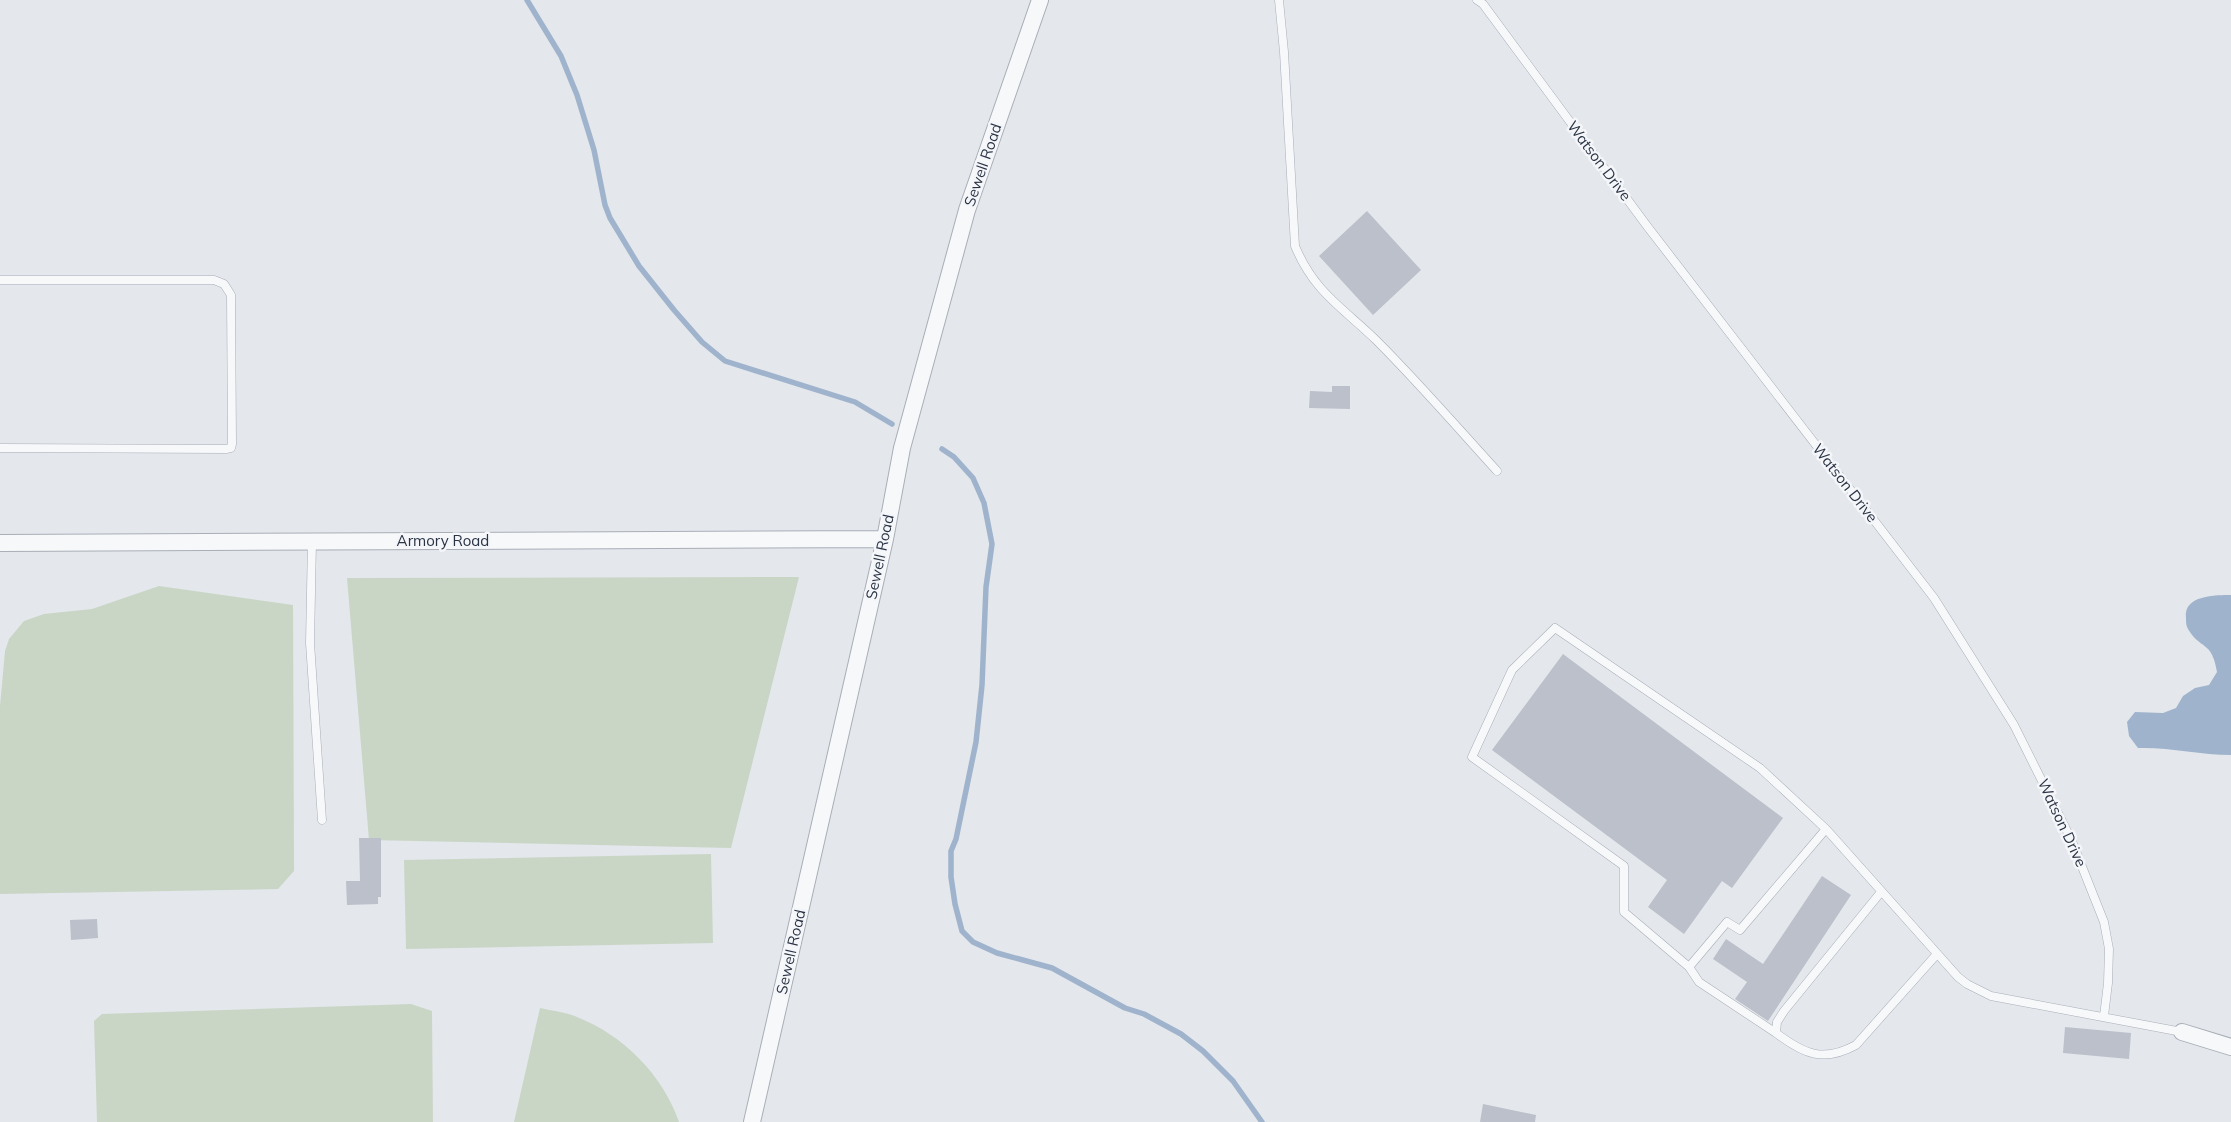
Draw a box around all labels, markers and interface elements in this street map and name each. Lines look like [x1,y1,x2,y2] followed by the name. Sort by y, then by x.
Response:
[1563,117,1636,204] street label: Watson Drive
[959,121,1006,209] street label: Sewell Road
[1809,439,1882,526] street label: Watson Drive
[861,513,898,601] street label: Sewell Road
[397,531,489,550] street label: Armory Road
[2034,776,2091,870] street label: Watson Drive
[772,908,809,996] street label: Sewell Road

